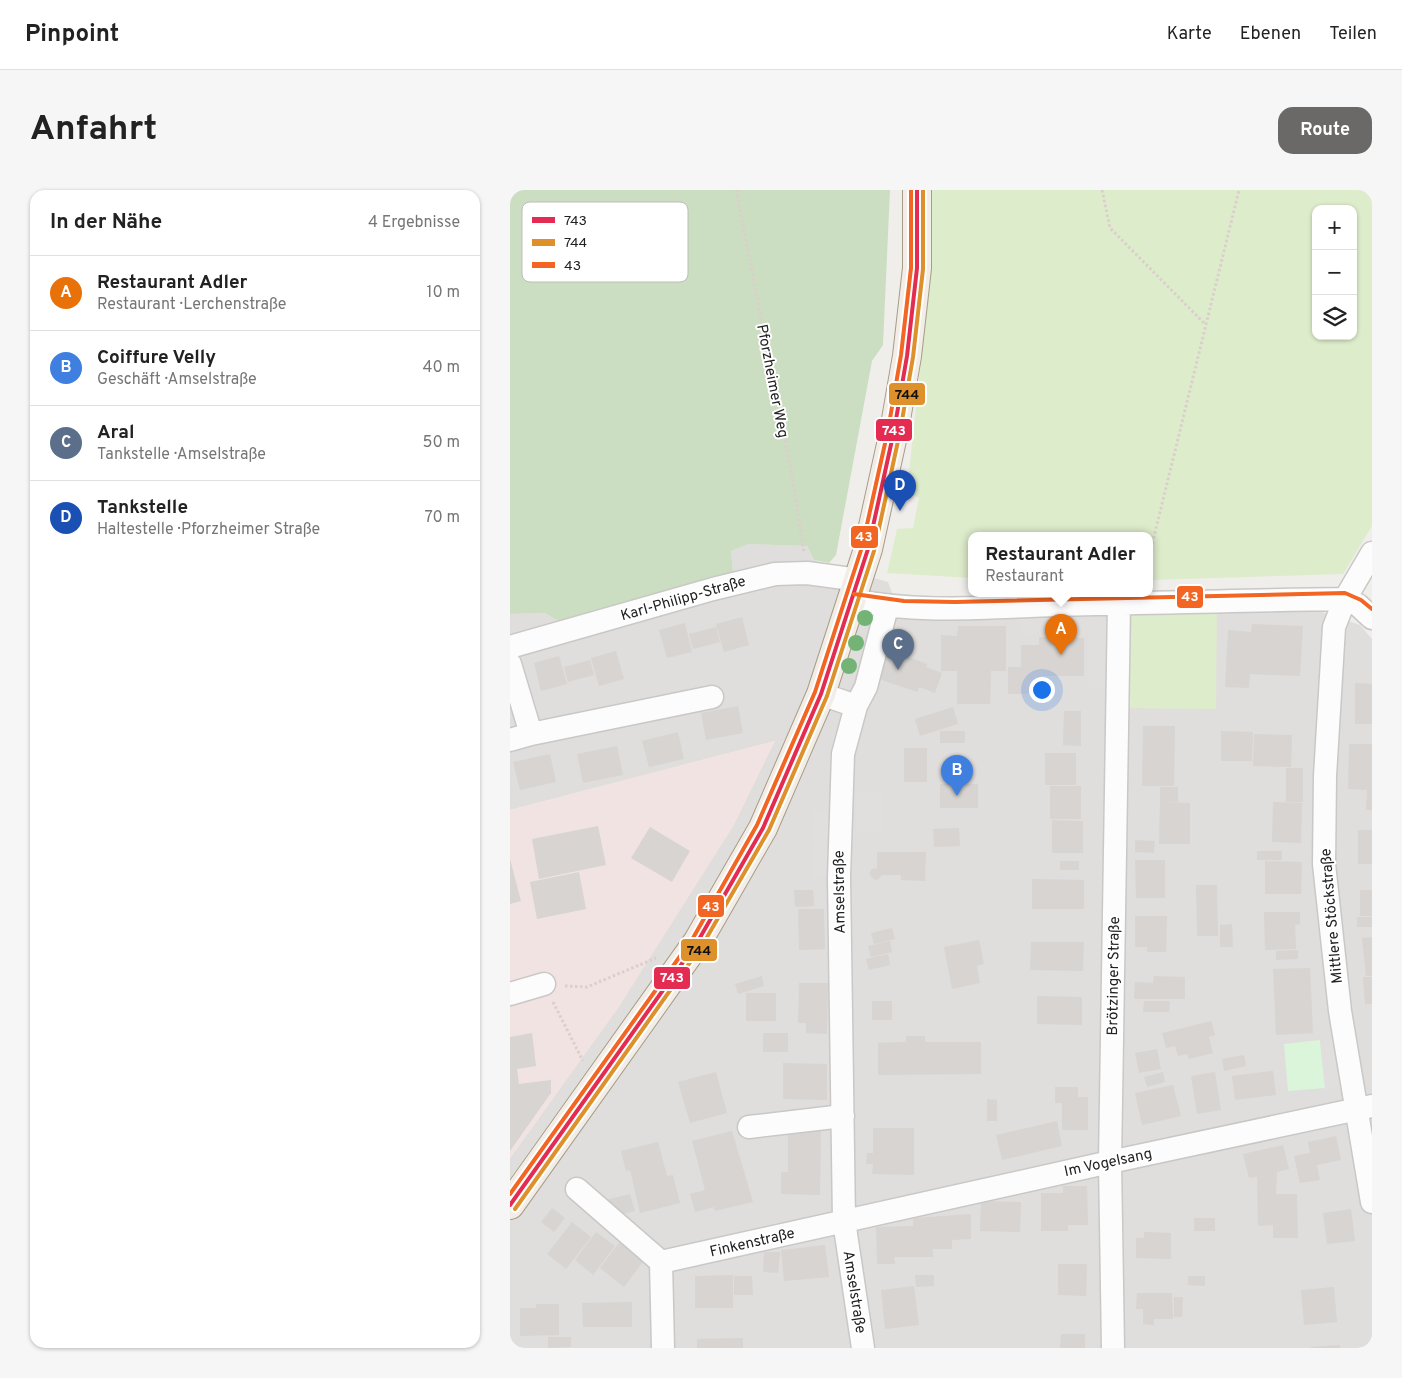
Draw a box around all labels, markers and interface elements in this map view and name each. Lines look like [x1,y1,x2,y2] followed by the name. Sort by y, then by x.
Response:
[25,20,119,50] text: Pinpoint
[1167,23,1212,46] text: Karte
[1240,23,1301,46] text: Ebenen
[1329,23,1377,46] text: Teilen
[1278,107,1372,154] button: Route
[30,108,157,152] text: Anfahrt
[522,202,688,282] legend
[1312,205,1357,340] map controls
[1312,205,1357,250] button: +
[50,209,162,236] text: In der Nähe
[368,213,460,233] text: 4 Ergebnisse
[564,213,587,230] text: 743
[564,235,587,252] text: 744
[1312,250,1357,295] button: −
[564,258,581,275] text: 43
[97,271,247,295] text: Restaurant Adler
[60,283,72,303] text: A
[426,283,460,303] text: 10 m
[97,295,286,315] text: Restaurant · Lerchenstraße
[1312,295,1357,340] button: layers
[751,323,792,440] street label: Pforzheimer Weg
[97,346,216,370] text: Coiffure Velly
[60,358,72,378] text: B
[422,358,460,378] text: 40 m
[97,370,257,390] text: Geschäft · Amselstraße
[888,382,926,406] line badge: 744
[895,387,919,404] text: 744
[875,418,913,442] line badge: 743
[97,421,134,445] text: Aral
[882,423,906,440] text: 743
[61,433,71,453] text: C
[423,433,460,453] text: 50 m
[97,445,266,465] text: Tankstelle · Amselstraße
[884,470,916,511] pin: D
[97,496,188,520] text: Tankstelle
[60,508,72,528] text: D
[425,508,460,528] text: 70 m
[97,520,320,540] text: Haltestelle · Pforzheimer Straße
[850,525,879,549] line badge: 43
[855,529,873,546] text: 43
[968,532,1153,597] popup
[985,543,1136,567] text: Restaurant Adler
[985,567,1064,587] text: Restaurant
[619,573,748,626] street label: Karl-Philipp-Straße
[1176,585,1204,609] line badge: 43
[1181,589,1199,606] text: 43
[1045,614,1077,655] pin: A
[882,629,914,670] pin: C
[1029,677,1055,703] your location
[941,755,973,796] pin: B
[1317,847,1348,984] street label: Mittlere Stöckstraße
[830,850,851,934] street label: Amselstraße
[697,894,725,918] line badge: 43
[702,899,720,916] text: 43
[1104,916,1125,1036] street label: Brötzinger Straße
[680,938,718,962] line badge: 744
[687,943,711,960] text: 744
[653,966,691,990] line badge: 743
[660,970,684,987] text: 743
[1063,1145,1154,1182] street label: Im Vogelsang
[708,1224,797,1262] street label: Finkenstraße
[838,1250,869,1335] street label: Amselstraße

